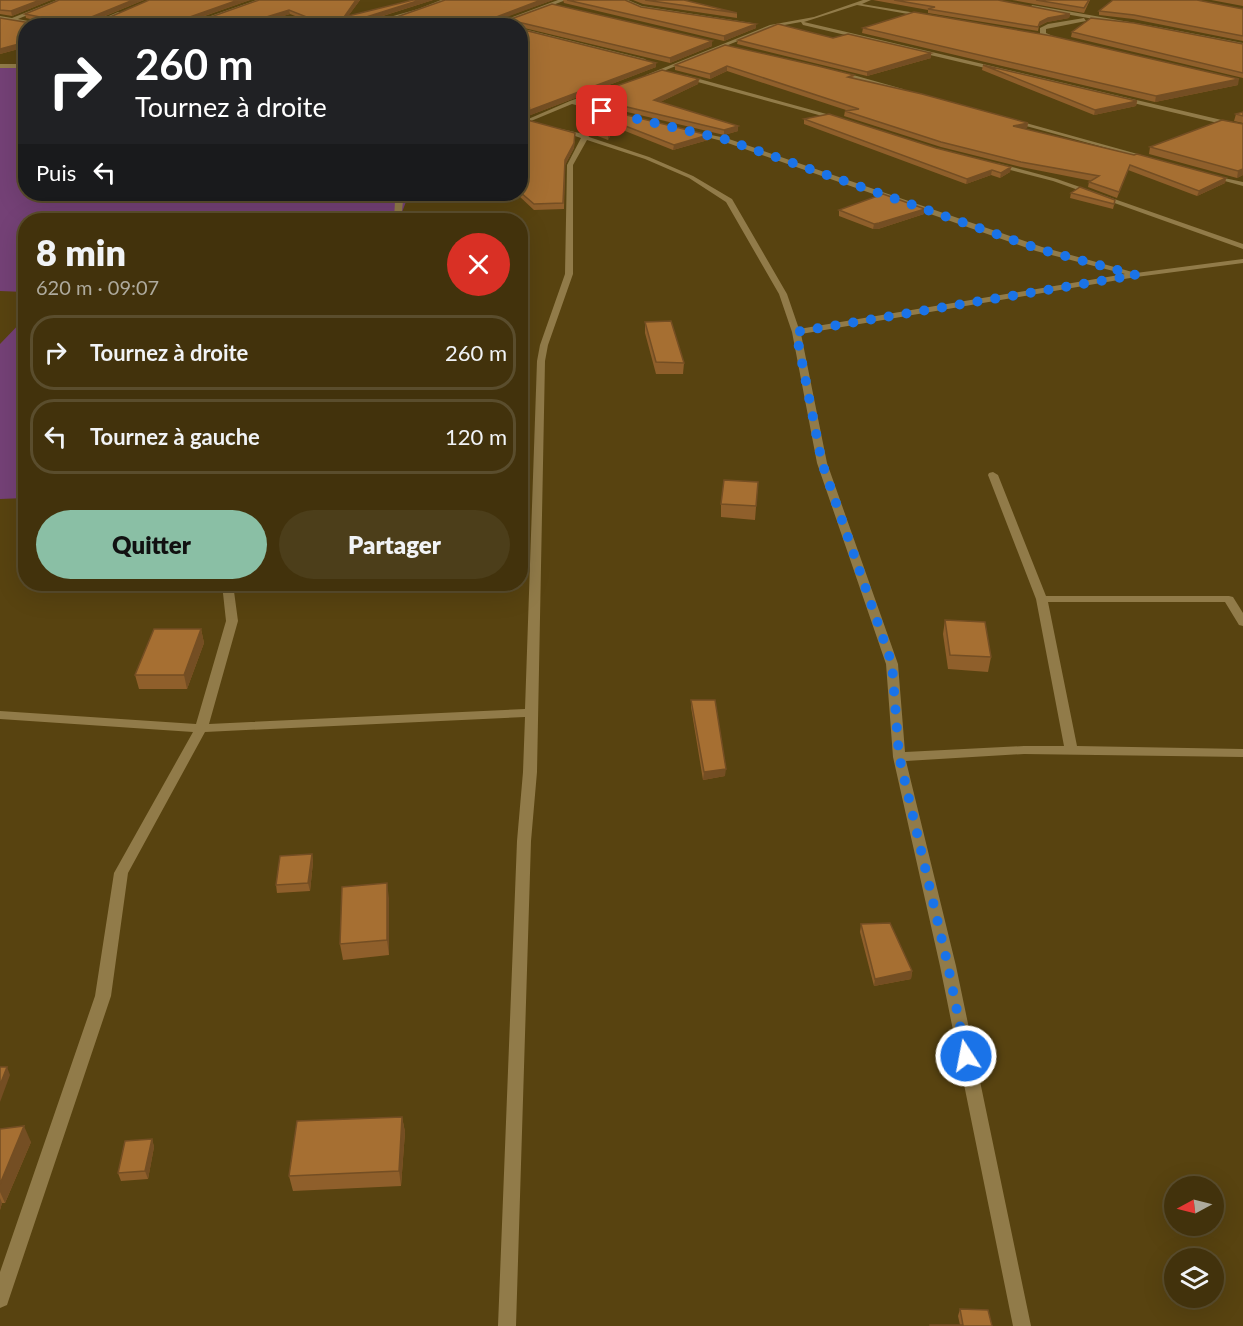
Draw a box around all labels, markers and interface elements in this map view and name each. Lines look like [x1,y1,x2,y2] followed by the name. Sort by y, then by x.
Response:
[135,39,253,89] text: 260 m
[36,42,114,120] icon: right
[576,85,627,136] pin
[135,90,327,123] text: Tournez à droite
[585,94,618,127] icon: arrive
[88,156,121,189] icon: left
[36,159,76,186] text: Puis
[36,230,126,274] text: 8 min
[447,233,510,296] button: close
[36,275,159,299] text: 620 m · 09:07
[39,336,72,369] icon: right
[90,339,248,366] text: Tournez à droite
[445,339,507,366] text: 260 m
[39,420,72,453] icon: left
[90,423,260,450] text: Tournez à gauche
[445,423,507,450] text: 120 m
[36,510,267,579] button: Quitter
[279,510,510,579] button: Partager
[934,1024,998,1088] position arrow
[1164,1176,1224,1236] north arrow
[1164,1176,1224,1308] map controls
[1164,1248,1224,1308] button: layers

